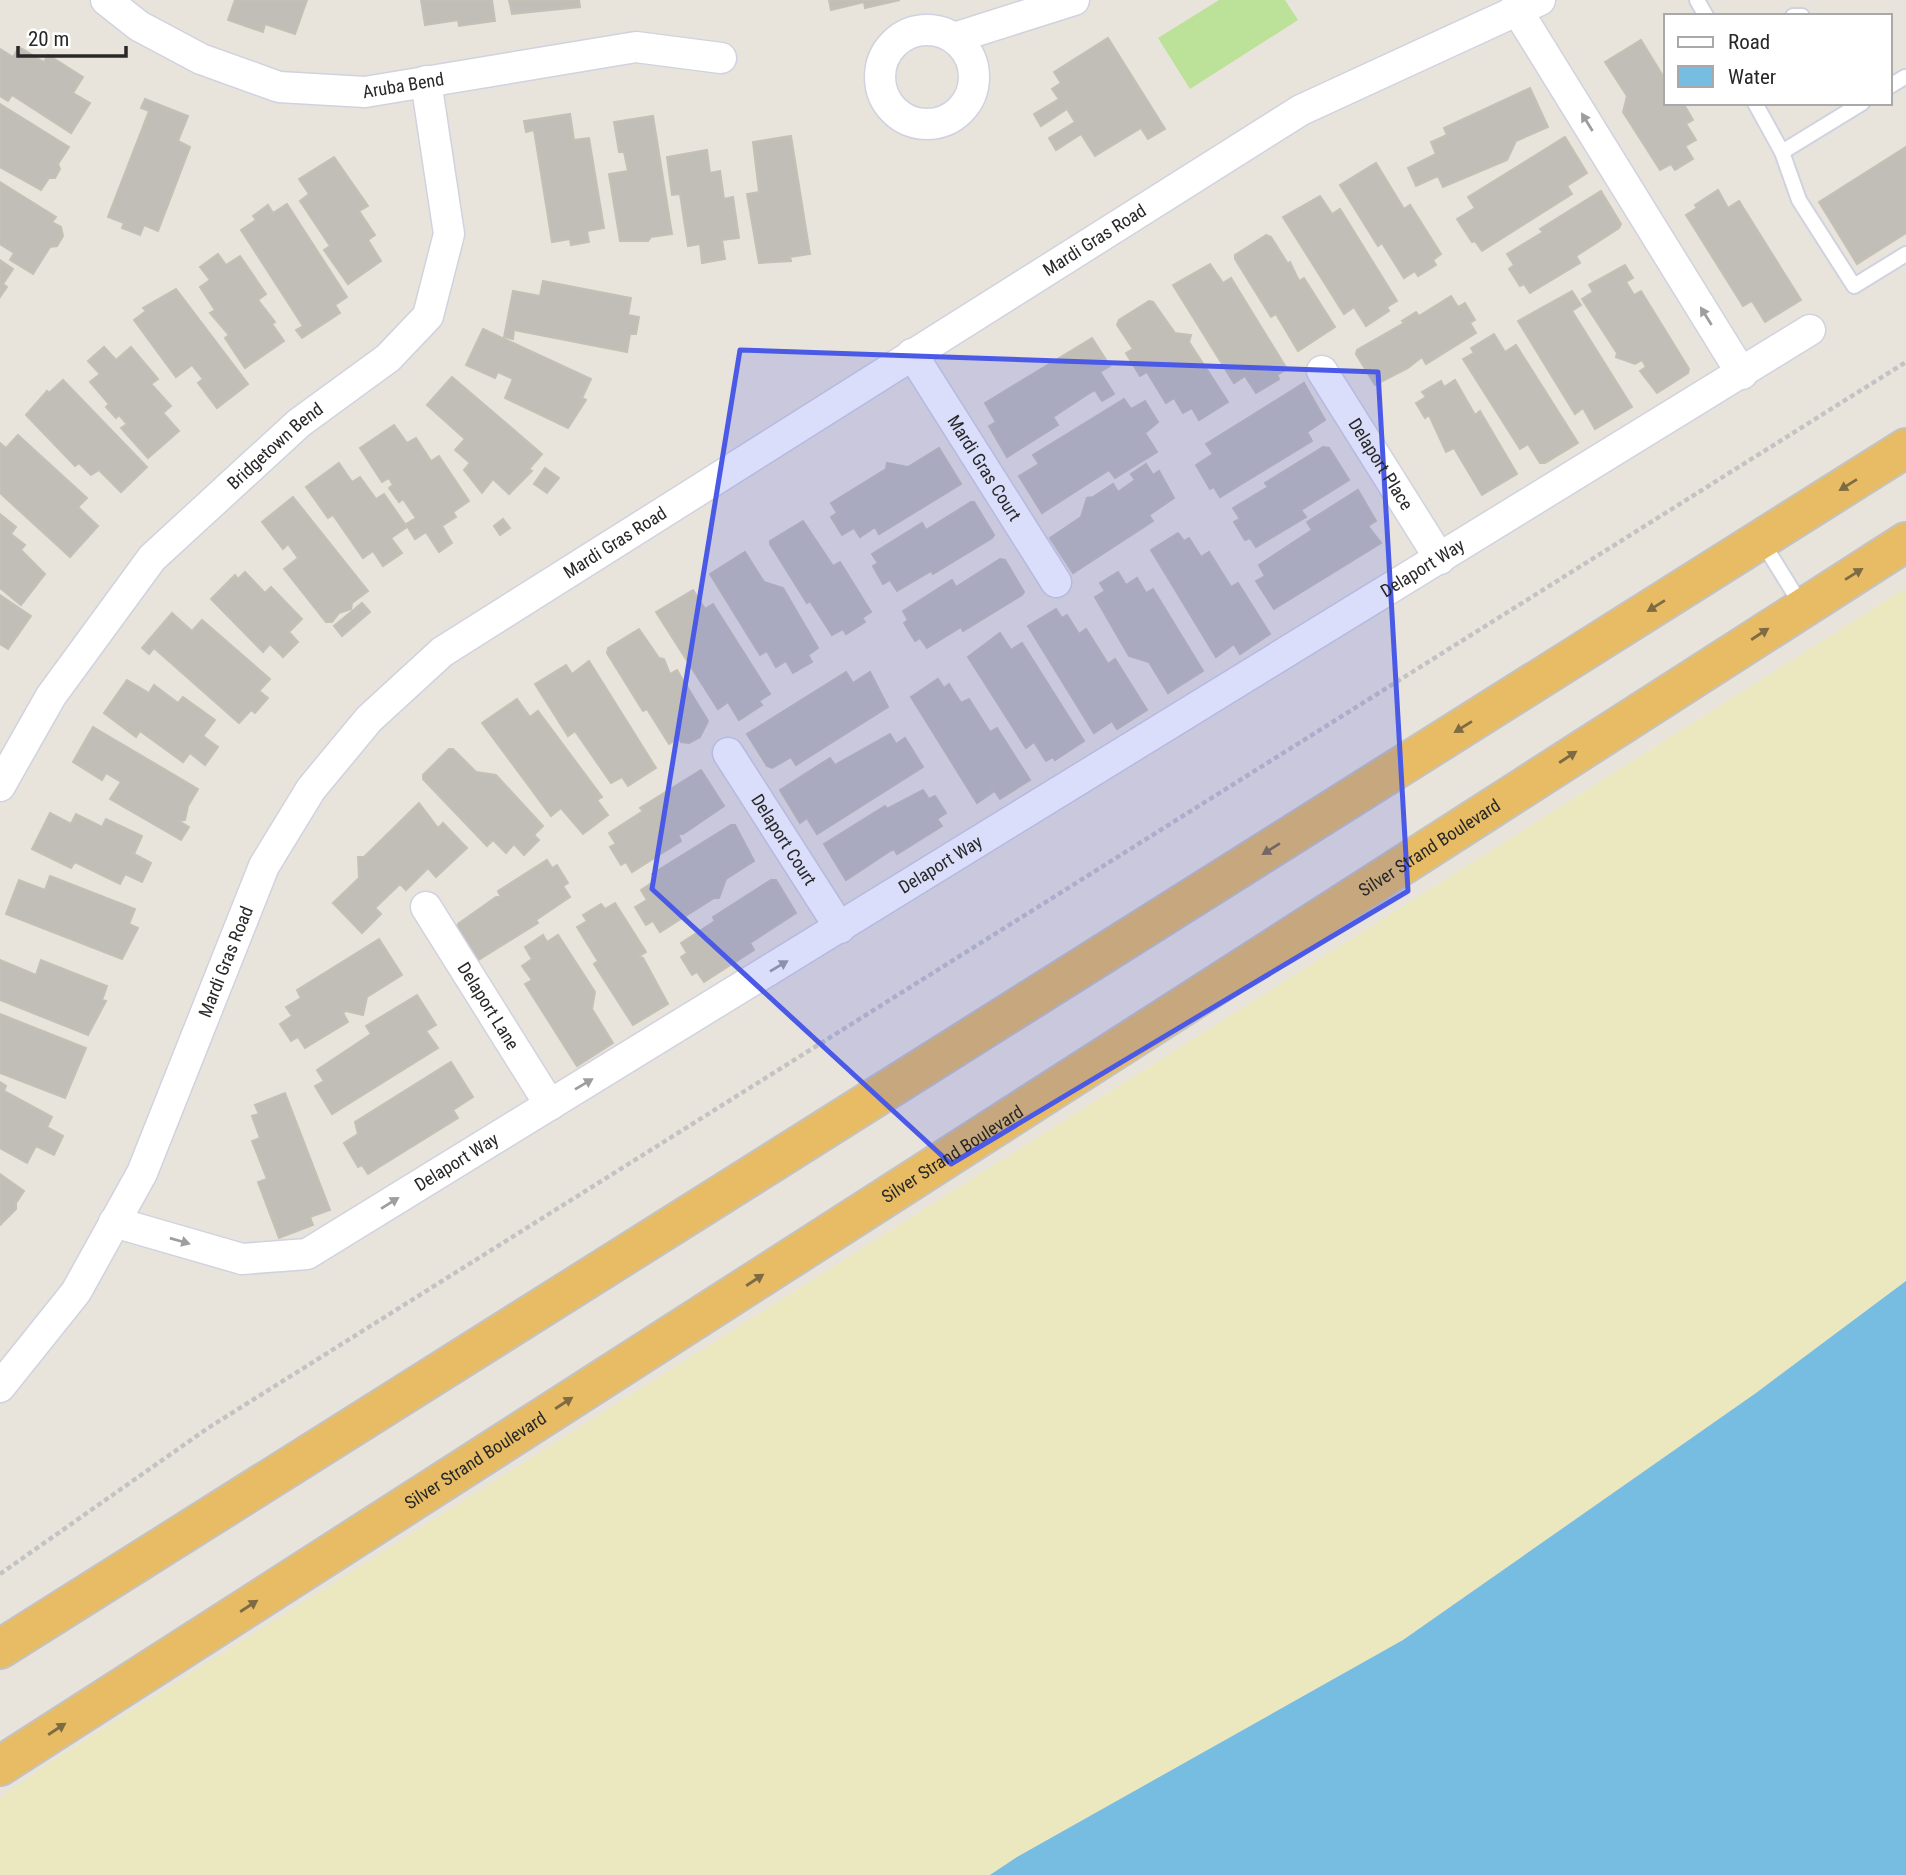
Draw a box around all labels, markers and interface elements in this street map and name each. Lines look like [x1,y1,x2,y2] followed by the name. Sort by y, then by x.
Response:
[18,14,126,58] scale bar
[1664,14,1892,105] legend
[28,27,69,51] text: 20 m
[1728,30,1770,54] text: Road
[1728,65,1776,89] text: Water
[361,68,445,102] street label: Aruba Bend
[1580,113,1593,132] one-way arrow
[1039,199,1150,280] street label: Mardi Gras Road
[1700,306,1713,325] one-way arrow
[223,398,327,493] street label: Bridgetown Bend
[943,411,1026,525] street label: Mardi Gras Court
[1344,414,1418,514] street label: Delaport Place
[1839,478,1858,491] one-way arrow
[559,502,670,583] street label: Mardi Gras Road
[1377,534,1468,601] street label: Delaport Way
[1845,568,1864,581] one-way arrow
[1646,600,1665,613] one-way arrow
[1750,628,1770,641] one-way arrow
[1454,721,1473,734] one-way arrow
[1559,750,1578,763] one-way arrow
[747,790,821,889] street label: Delaport Court
[1355,794,1504,901] street label: Silver Strand Boulevard
[895,830,986,898] street label: Delaport Way
[1261,842,1281,855] one-way arrow
[194,903,257,1020] street label: Mardi Gras Road
[453,958,524,1053] street label: Delaport Lane
[769,959,788,972] one-way arrow
[575,1078,594,1091] one-way arrow
[878,1101,1027,1207] street label: Silver Strand Boulevard
[411,1128,502,1195] street label: Delaport Way
[381,1197,400,1209] one-way arrow
[169,1236,191,1247] one-way arrow
[746,1273,764,1287] one-way arrow
[554,1397,573,1410] one-way arrow
[400,1407,550,1513] street label: Silver Strand Boulevard
[239,1599,258,1612] one-way arrow
[48,1723,67,1736] one-way arrow

